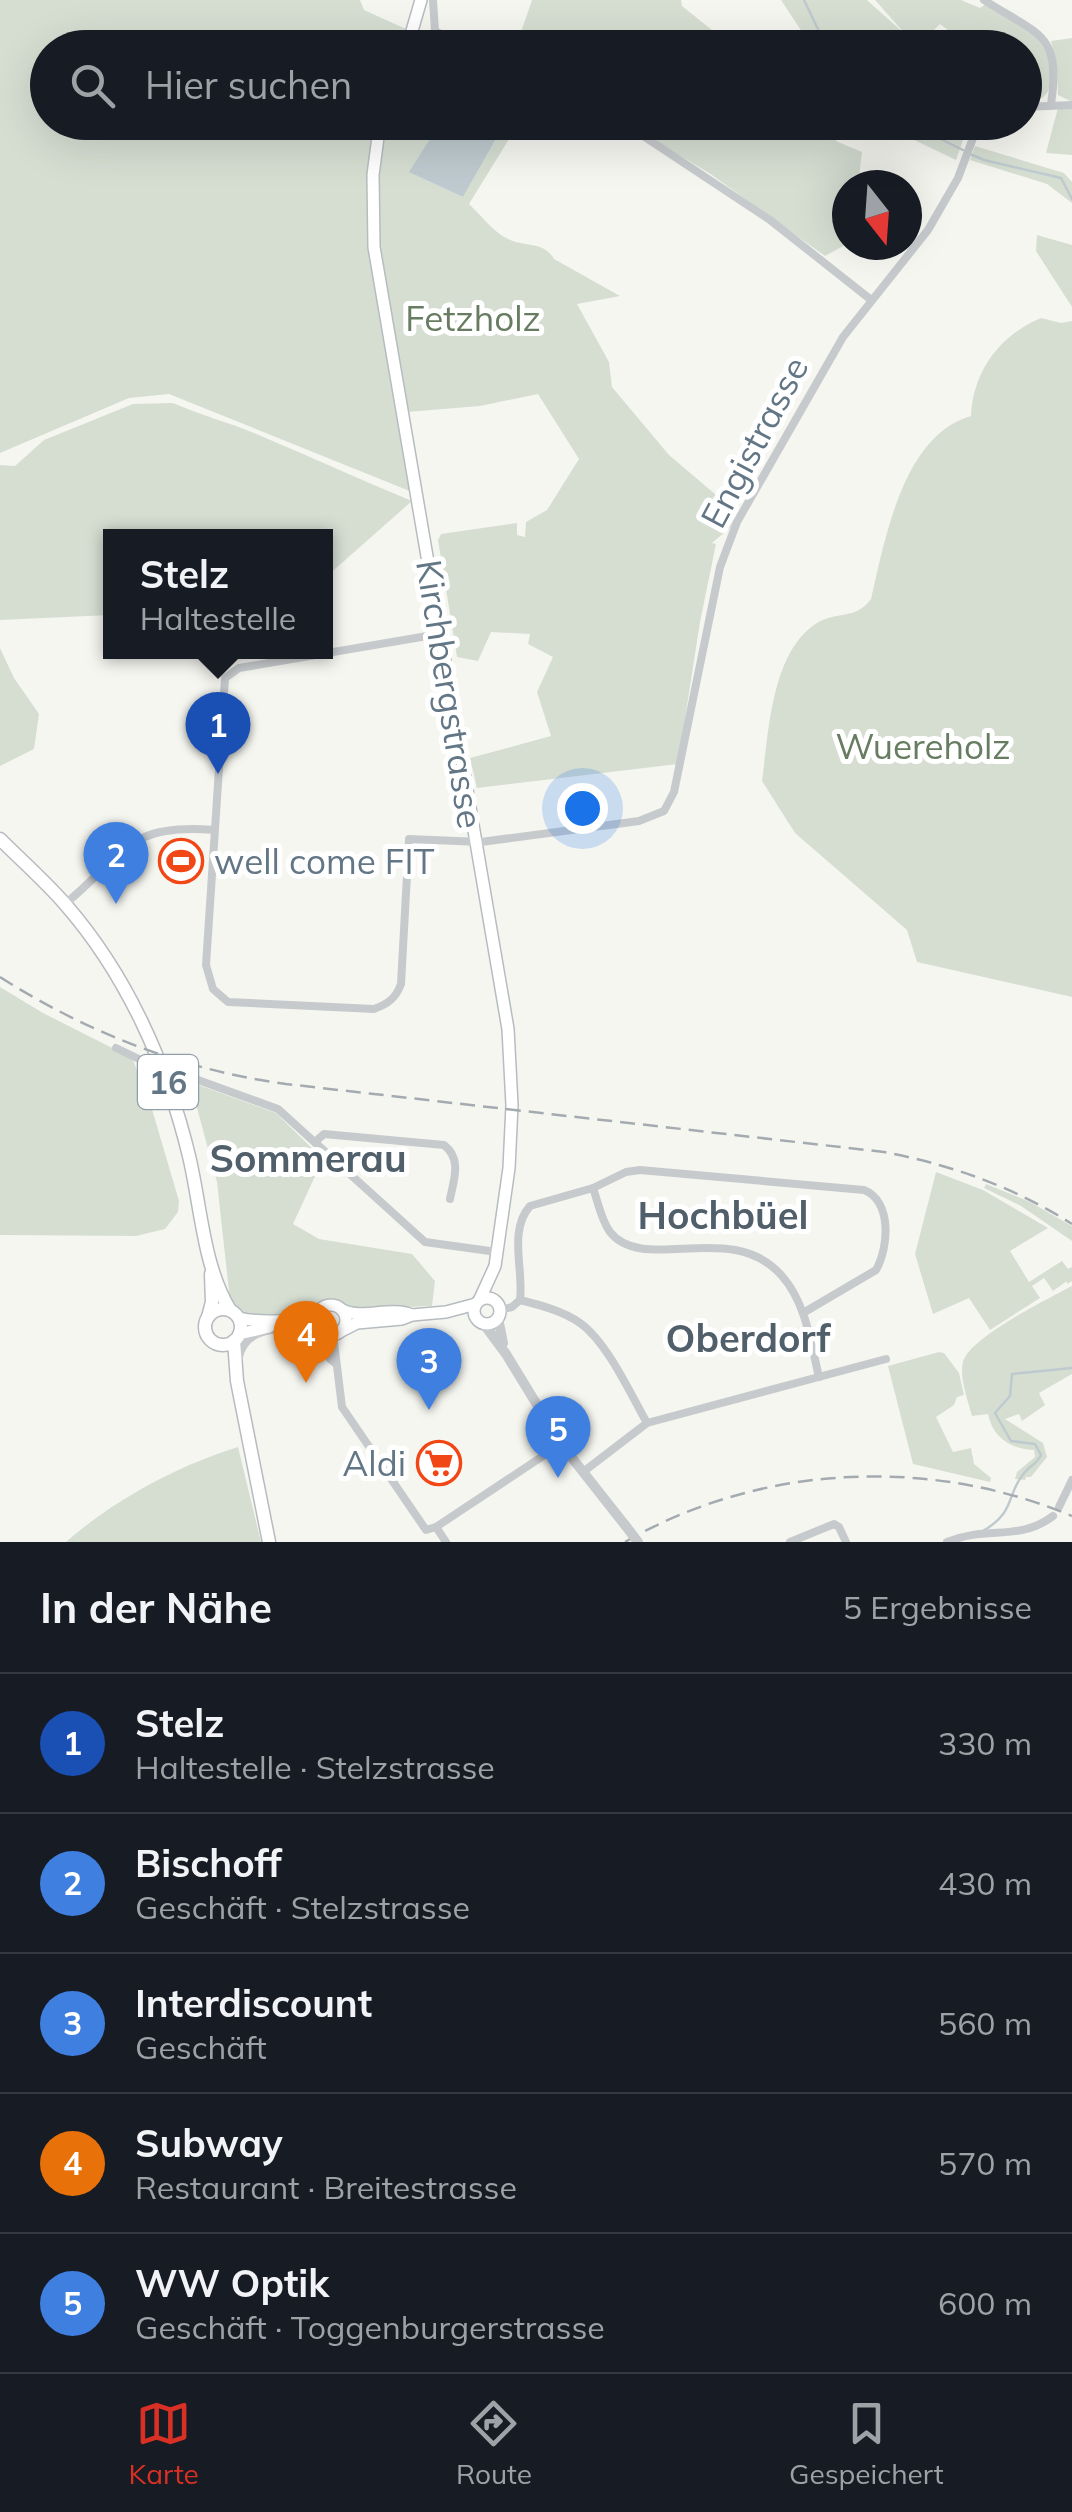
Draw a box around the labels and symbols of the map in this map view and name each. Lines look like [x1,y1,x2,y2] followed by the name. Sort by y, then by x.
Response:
[832,170,922,260] north arrow
[405,296,541,340] park label: Fetzholz
[691,349,817,535] street label: Engistrasse
[407,557,493,831] street label: Kirchbergstrasse
[186,692,250,774] pin: 1
[836,724,1010,768] park label: Wuereholz
[557,783,608,834] your location
[84,822,148,904] pin: 2
[158,838,204,884] sports icon: well come FIT
[214,839,435,883] place label: well come FIT
[138,1055,198,1109] road number: 16
[209,1134,407,1182] district label: Sommerau
[638,1191,808,1239] district label: Hochbüel
[274,1300,338,1383] pin: 4
[666,1314,831,1362] district label: Oberdorf
[396,1328,462,1410] pin: 3
[526,1396,590,1478] pin: 5
[416,1440,462,1486] supermarket icon: Aldi
[343,1441,406,1485] place label: Aldi

